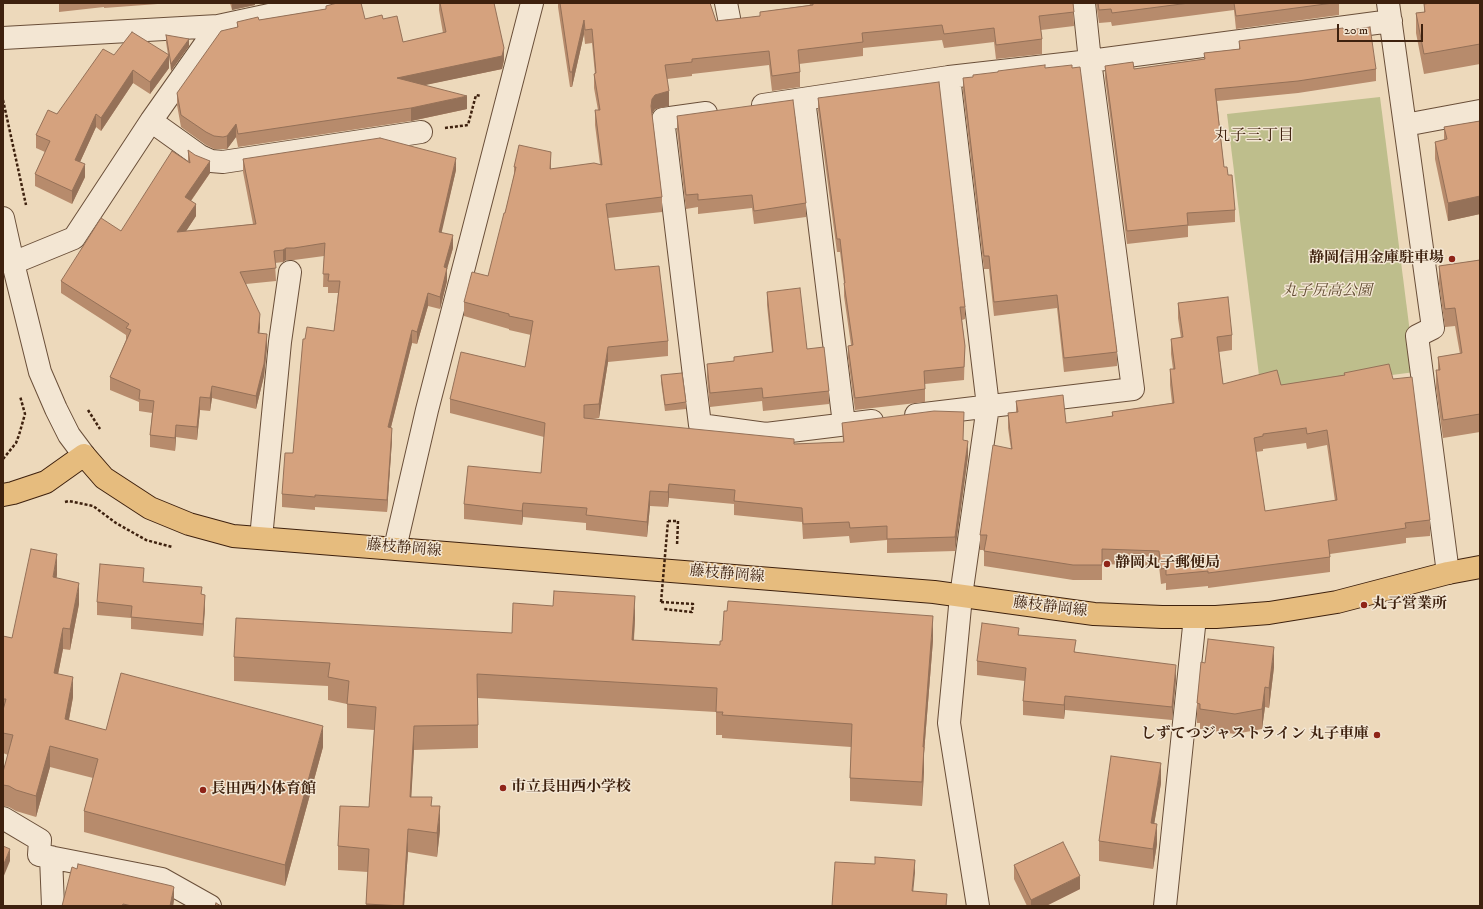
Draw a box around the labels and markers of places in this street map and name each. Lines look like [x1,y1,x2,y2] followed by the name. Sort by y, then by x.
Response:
[1309,250,1444,268] place label: 静岡信用金庫駐車場
[1447,254,1457,264] marker: 静岡信用金庫駐車場
[1115,555,1220,573] place label: 静岡丸子郵便局
[1102,559,1112,569] marker: 静岡丸子郵便局
[1372,596,1447,614] place label: 丸子営業所
[1359,600,1369,610] marker: 丸子営業所
[1141,726,1369,744] place label: しずてつジャストライン 丸子車庫
[1372,730,1382,740] marker: しずてつジャストライン 丸子車庫
[511,779,631,797] place label: 市立長田西小学校
[211,781,316,799] place label: 長田西小体育館
[498,783,508,793] marker: 市立長田西小学校
[198,785,208,795] marker: 長田西小体育館

